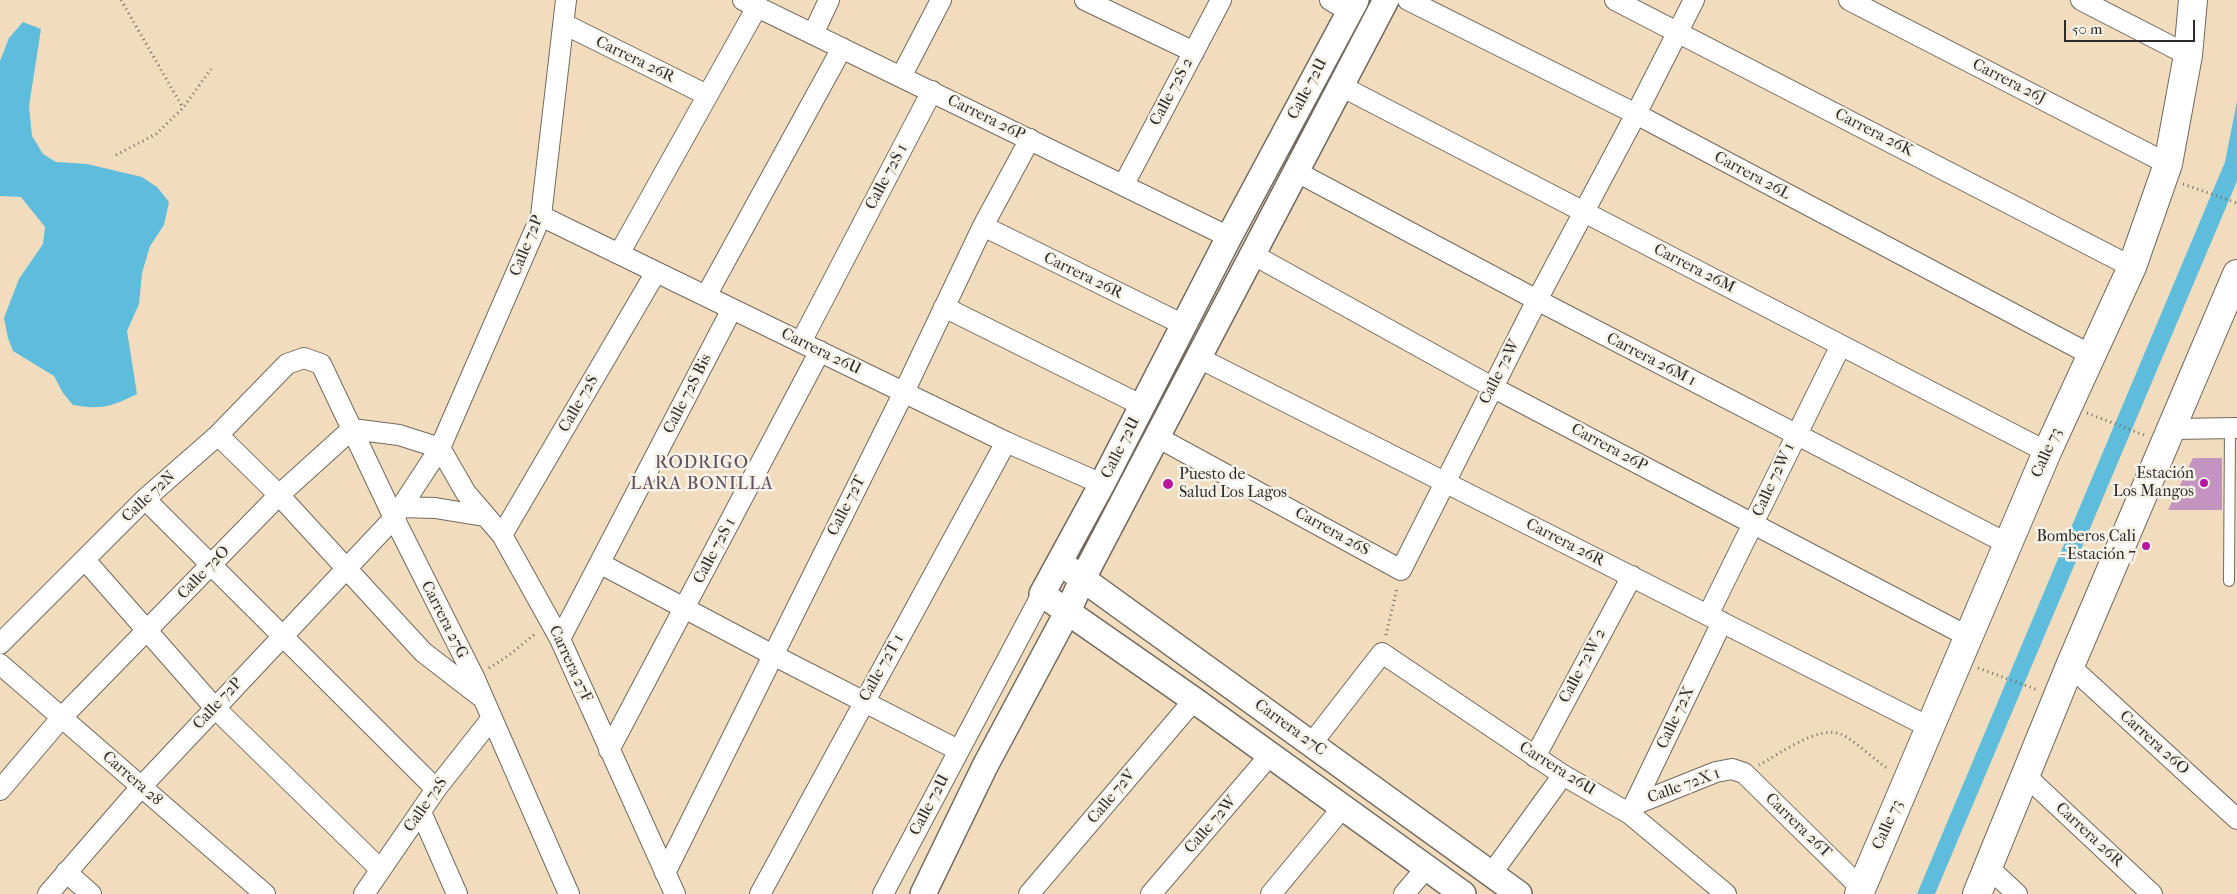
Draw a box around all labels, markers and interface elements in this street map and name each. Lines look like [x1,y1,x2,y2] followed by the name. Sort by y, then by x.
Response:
[2067,10,2198,42] scale bar
[2072,20,2102,38] text: 50 m
[592,33,678,87] street label: Carrera 26R
[1146,55,1198,129] street label: Calle 72S 2
[1284,55,1332,123] street label: Calle 72U
[1969,55,2049,109] street label: Carrera 26J
[944,91,1028,145] street label: Carrera 26P
[1831,105,1917,161] street label: Carrera 26K
[862,141,912,213] street label: Calle 72S 1
[1711,148,1793,204] street label: Carrera 26L
[506,213,548,279] street label: Calle 72P
[1650,240,1738,298] street label: Carrera 26M
[1040,249,1126,303] street label: Carrera 26R
[778,324,864,380] street label: Carrera 26U
[1603,329,1699,391] street label: Carrera 26M 1
[1476,337,1524,407] street label: Calle 72W
[660,351,716,437] street label: Calle 72S Bis
[555,372,603,436] street label: Calle 72S
[1097,414,1145,482] street label: Calle 72U
[1568,420,1650,476] street label: Carrera 26P
[2028,425,2066,481] street label: Calle 73
[1749,440,1799,520] street label: Calle 72W 1
[629,453,775,496] district label: RODRIGO LARA BONILLA
[2113,464,2194,502] place label: Estación Los Mangos
[1179,465,1287,503] place label: Puesto de Salud Los Lagos
[118,467,180,527] street label: Calle 72N
[824,473,870,539] street label: Calle 72T
[1161,477,1175,491] marker: Puesto de Salud Los Lagos
[2198,477,2210,489] marker: Estación Los Mangos
[1291,504,1373,560] street label: Carrera 26S
[690,515,740,587] street label: Calle 72S 1
[1522,515,1608,571] street label: Carrera 26R
[2037,527,2136,565] place label: Bomberos Cali - Estación 7
[2140,540,2152,552] marker: Bomberos Cali - Estación 7
[174,542,234,604] street label: Calle 72O
[416,578,472,662] street label: Carrera 27G
[544,623,596,705] street label: Carrera 27F
[1555,626,1611,706] street label: Calle 72W 2
[856,631,908,705] street label: Calle 72T 1
[189,674,247,734] street label: Calle 72P
[1653,684,1699,752] street label: Calle 72X
[1250,696,1330,760] street label: Carrera 27C
[2115,707,2193,779] street label: Carrera 26O
[1515,738,1599,800] street label: Carrera 26U
[98,748,166,810] street label: Carrera 28
[1645,764,1723,808] street label: Calle 72X 1
[1084,766,1140,828] street label: Calle 72V
[906,771,954,839] street label: Calle 72U
[400,774,452,836] street label: Calle 72S
[1761,790,1835,862] street label: Carrera 26T
[1181,792,1241,858] street label: Calle 72W
[1869,797,1907,853] street label: Calle 73
[2051,799,2127,871] street label: Carrera 26R

